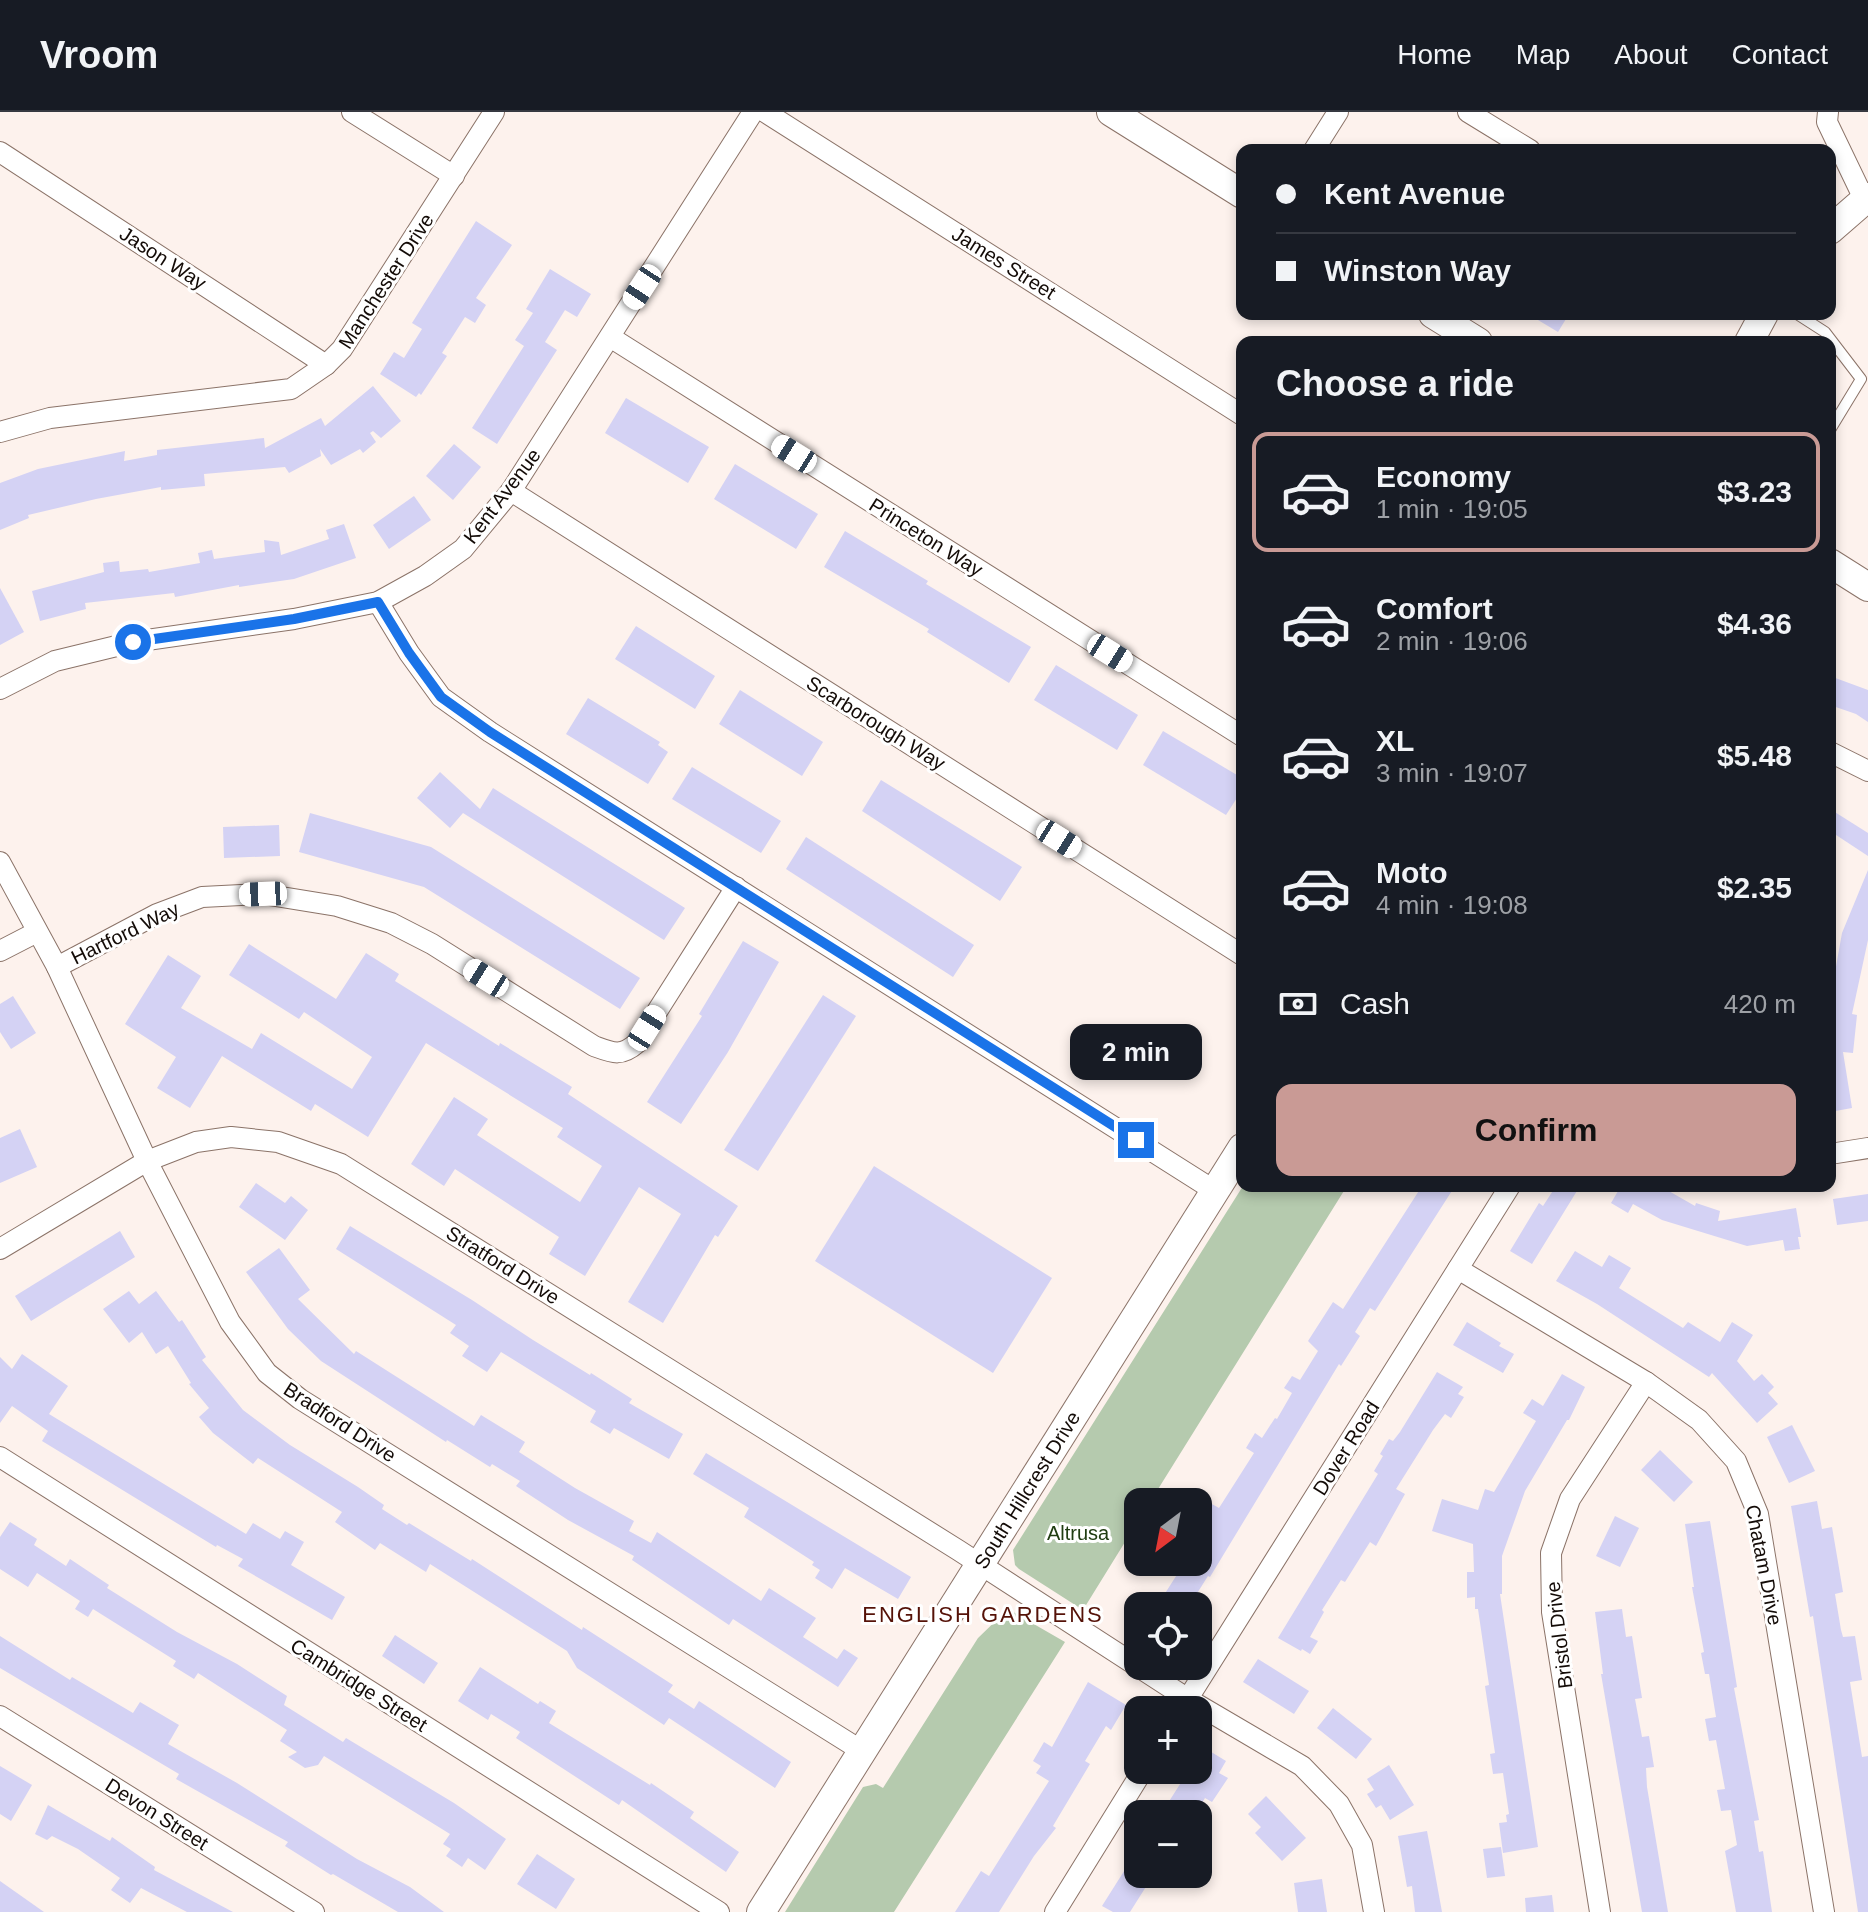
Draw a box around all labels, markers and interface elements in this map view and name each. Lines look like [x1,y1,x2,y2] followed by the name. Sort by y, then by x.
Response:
[40,34,158,76] text: Vroom
[1397,39,1472,70] text: Home
[1516,39,1570,70] text: Map
[1614,39,1688,70] text: About
[1732,39,1828,70] text: Contact
[1324,177,1505,210] text: Kent Avenue
[334,209,438,353] street label: Manchester Drive
[116,222,210,294] street label: Jason Way
[948,222,1060,304] street label: James Street
[1324,254,1511,287] text: Winston Way
[619,260,665,314] car
[1276,363,1514,404] text: Choose a ride
[767,431,821,477] car
[459,444,545,548] street label: Kent Avenue
[1280,456,1352,528] icon: car
[1376,460,1511,493] text: Economy
[1717,475,1792,508] text: $3.23
[865,493,987,581] street label: Princeton Way
[1376,494,1528,524] text: 1 min · 19:05
[1280,588,1352,660] icon: car
[1376,592,1493,625] text: Comfort
[1717,607,1792,640] text: $4.36
[115,624,151,660] route start
[1376,626,1528,656] text: 2 min · 19:06
[1083,630,1137,676] car
[803,671,949,775] street label: Scarborough Way
[1280,720,1352,792] icon: car
[1376,724,1414,757] text: XL
[1717,739,1792,772] text: $5.48
[1376,758,1528,788] text: 3 min · 19:07
[1032,816,1086,862] car
[1280,852,1352,924] icon: car
[1376,856,1448,889] text: Moto
[1717,871,1792,904] text: $2.35
[239,881,287,907] car
[1376,890,1528,920] text: 4 min · 19:08
[68,897,182,969] street label: Hartford Way
[459,955,513,1001] car
[1276,982,1320,1026] icon: cash
[1340,987,1410,1020] text: Cash
[1724,989,1796,1019] text: 420 m
[624,1001,670,1055] car
[1070,1024,1202,1080] callout: 2 min
[1102,1037,1170,1067] text: 2 min
[1276,1084,1796,1176] button: Confirm
[1118,1122,1154,1158] route end
[442,1222,564,1308] street label: Stratford Drive
[280,1378,400,1466] street label: Bradford Drive
[1308,1397,1384,1499] street label: Dover Road
[970,1407,1084,1573] street label: South Hillcrest Drive
[1124,1488,1212,1576] north arrow
[1124,1488,1212,1888] map controls
[1742,1503,1786,1627] street label: Chatam Drive
[1047,1522,1110,1544] park label: Altrusa
[1542,1580,1576,1690] street label: Bristol Drive
[1124,1592,1212,1680] button: locate
[862,1602,1104,1627] district label: ENGLISH GARDENS
[287,1634,432,1736] street label: Cambridge Street
[1124,1696,1212,1784] button: +
[102,1774,213,1854] street label: Devon Street
[1124,1800,1212,1888] button: −

